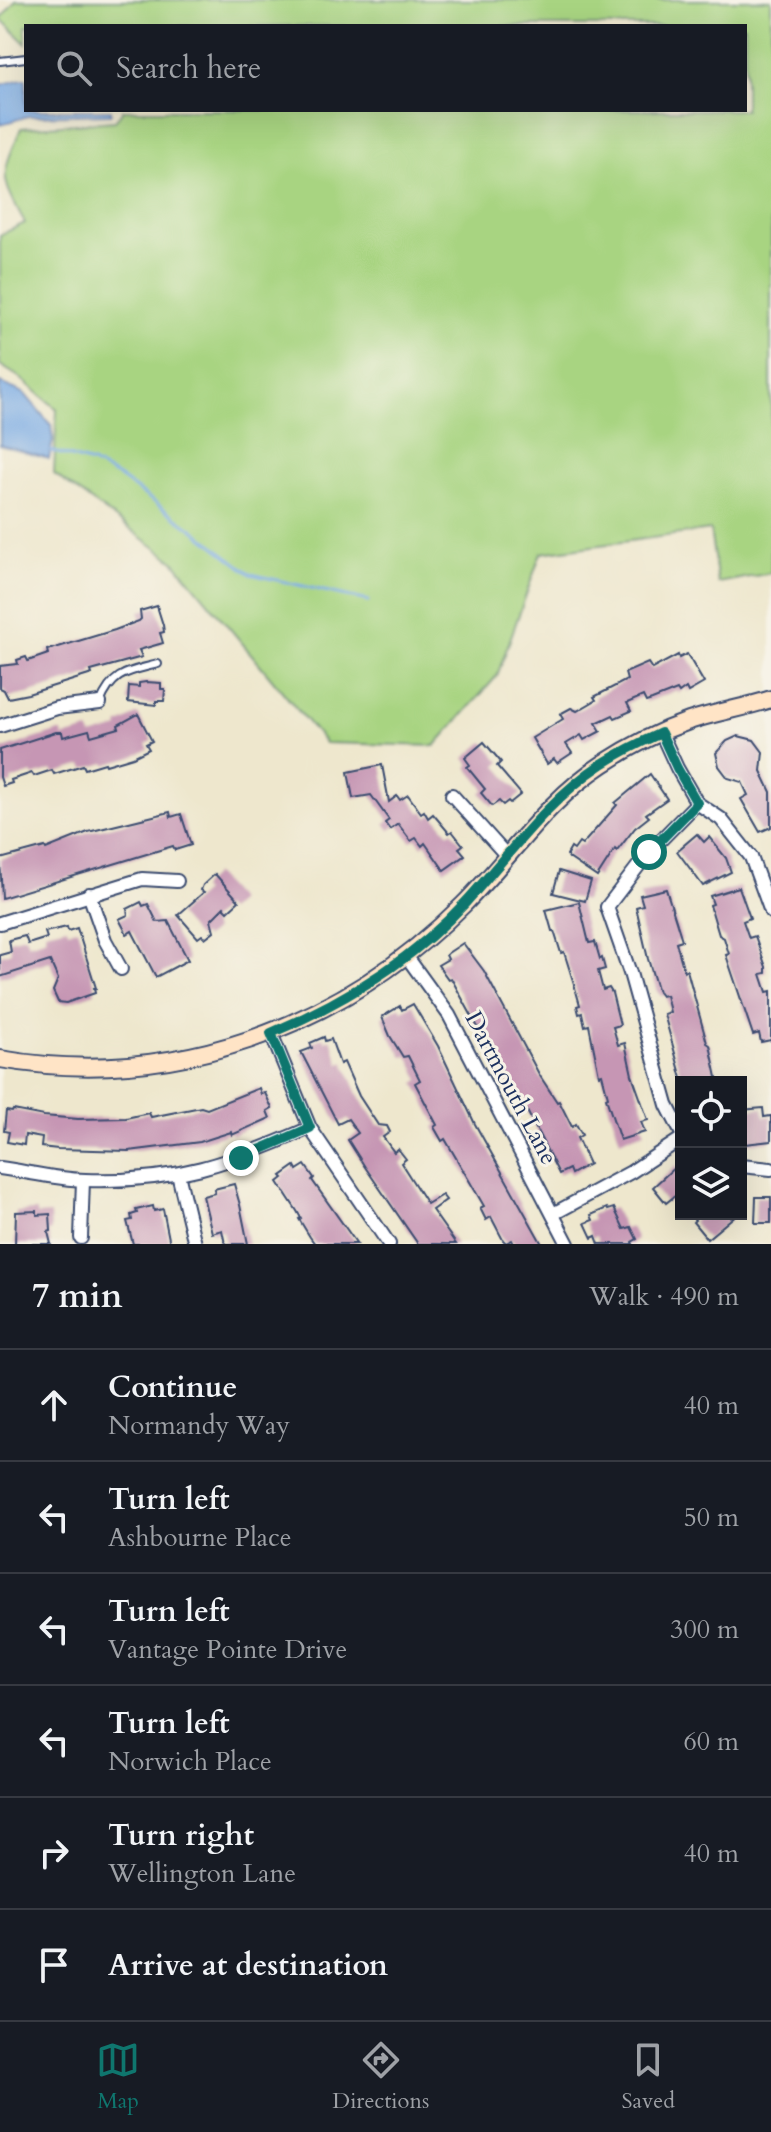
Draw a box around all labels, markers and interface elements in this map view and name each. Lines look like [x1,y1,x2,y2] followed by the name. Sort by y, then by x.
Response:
[24,24,747,112] search box
[52,46,96,90] icon: search
[116,48,261,89] text: Search here
[631,834,667,870] route start
[457,1006,565,1170] street label: Dartmouth Lane
[675,1076,747,1220] map controls
[675,1076,747,1148] button: locate
[223,1140,259,1176] route end
[675,1148,747,1220] button: layers
[32,1273,123,1319] text: 7 min
[589,1279,739,1314] text: Walk · 490 m
[108,1367,237,1408] text: Continue
[32,1383,76,1427] icon: ahead
[683,1388,739,1423] text: 40 m
[108,1408,290,1443] text: Normandy Way
[108,1479,230,1520] text: Turn left
[32,1495,76,1539] icon: left
[683,1500,739,1535] text: 50 m
[108,1520,292,1555] text: Ashbourne Place
[108,1591,230,1632] text: Turn left
[32,1607,76,1651] icon: left
[670,1612,739,1647] text: 300 m
[108,1632,347,1667] text: Vantage Pointe Drive
[108,1703,230,1744] text: Turn left
[32,1719,76,1763] icon: left
[683,1724,739,1759] text: 60 m
[108,1744,272,1779] text: Norwich Place
[108,1815,254,1856] text: Turn right
[32,1831,76,1875] icon: right
[683,1836,739,1871] text: 40 m
[108,1856,296,1891] text: Wellington Lane
[32,1943,76,1987] icon: arrive
[108,1945,388,1986] text: Arrive at destination
[96,2038,140,2116] tab: Map
[332,2038,429,2116] tab: Directions
[622,2038,675,2116] tab: Saved

